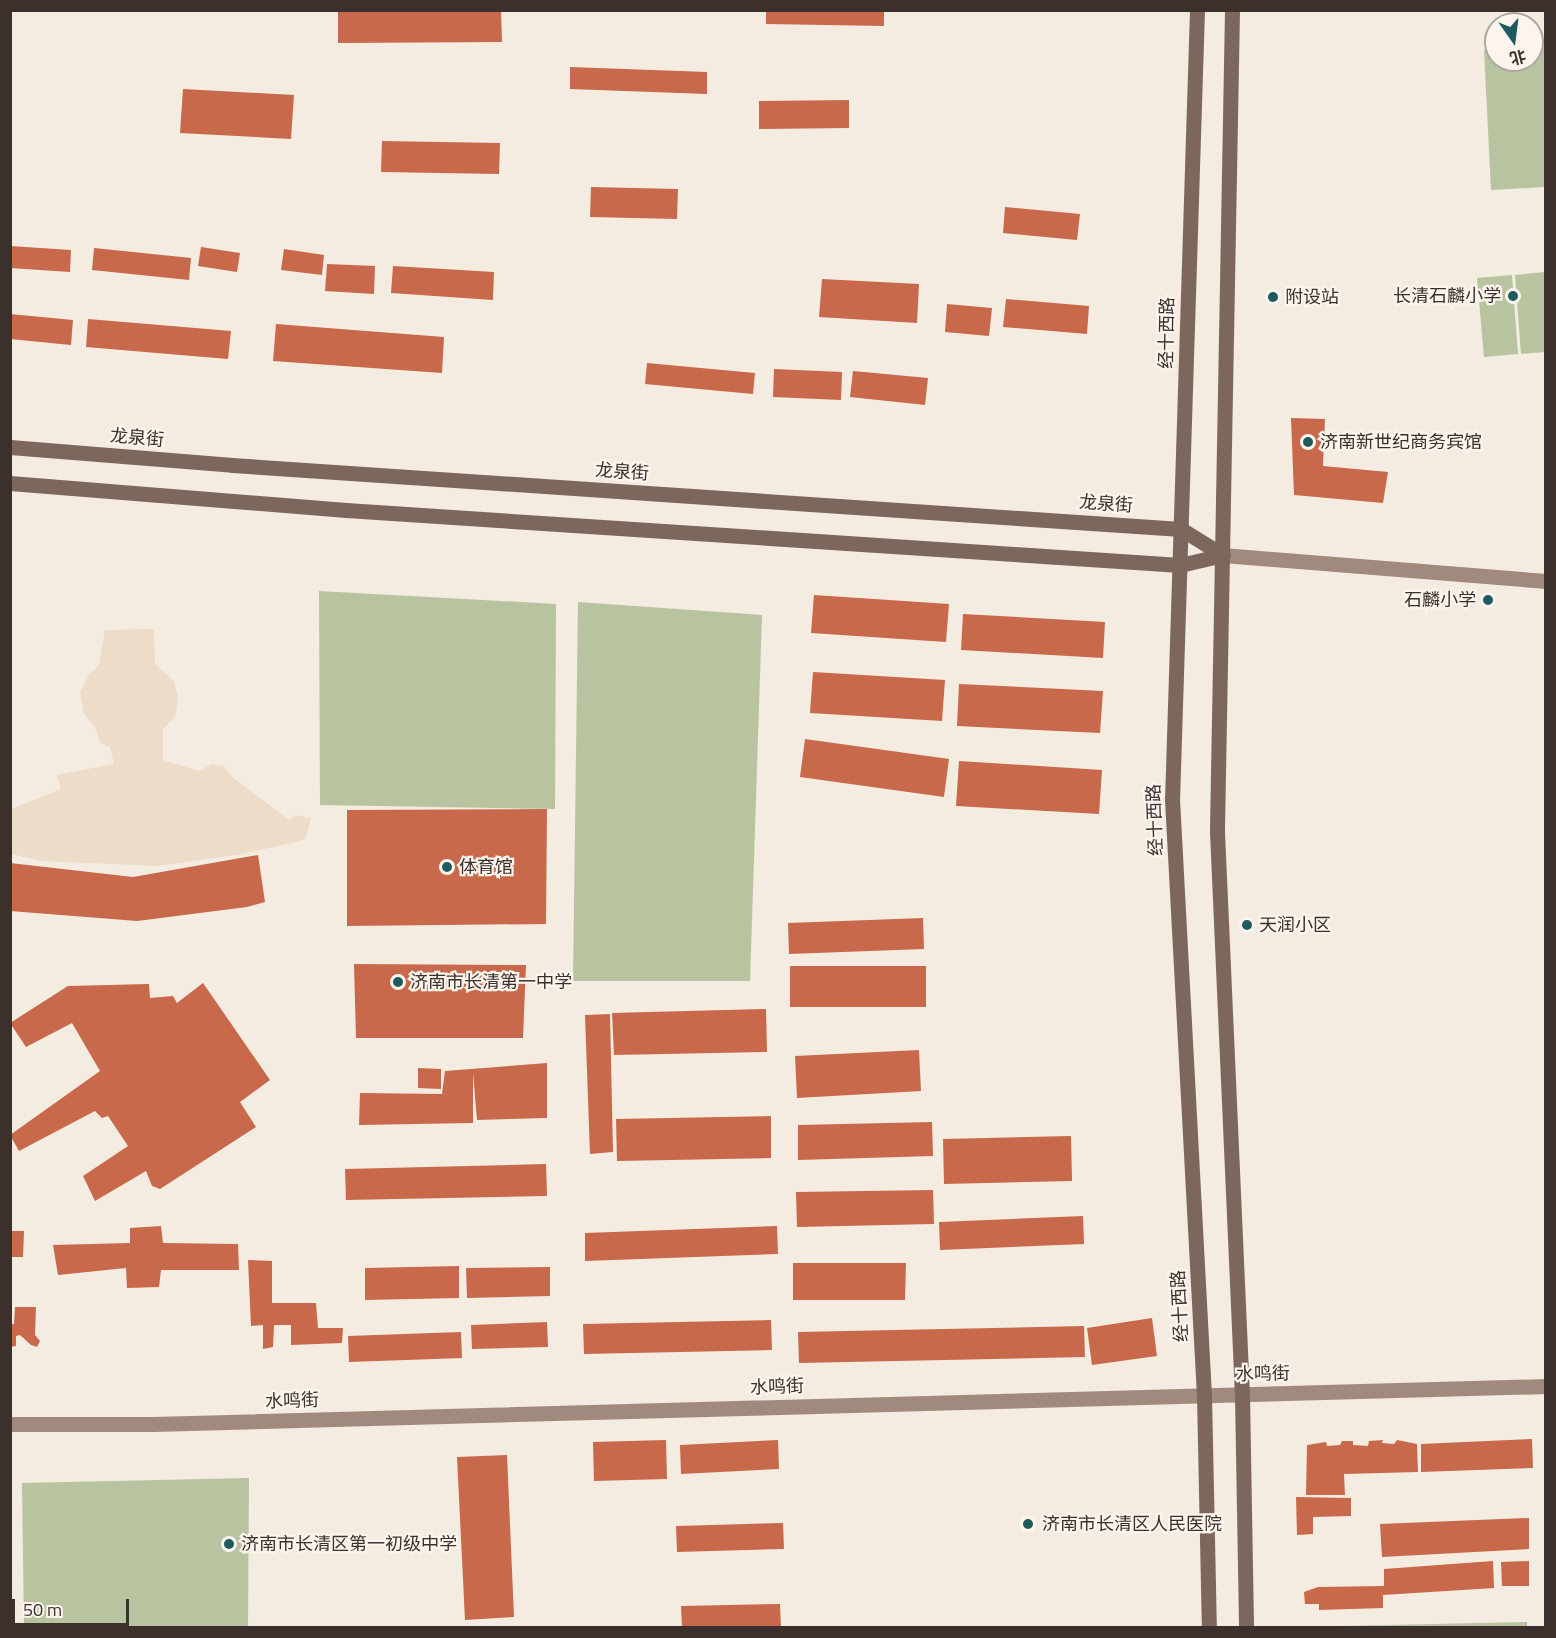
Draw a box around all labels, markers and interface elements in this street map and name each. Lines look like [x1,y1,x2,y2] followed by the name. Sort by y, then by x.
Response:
[1484,12,1544,72] north arrow
[1507,44,1529,71] text: 北
[1393,285,1501,307] place label: 长清石麟小学
[1285,286,1339,308] place label: 附设站
[1506,289,1520,303] marker: 长清石麟小学
[1266,290,1280,304] marker: 附设站
[1156,297,1178,369] street label: 经十西路
[109,425,165,451] street label: 龙泉街
[1320,431,1482,453] place label: 济南新世纪商务宾馆
[1301,435,1315,449] marker: 济南新世纪商务宾馆
[594,459,650,485] street label: 龙泉街
[1078,491,1134,517] street label: 龙泉街
[1404,589,1476,611] place label: 石麟小学
[1481,593,1495,607] marker: 石麟小学
[1143,784,1167,856] street label: 经十西路
[459,856,513,878] place label: 体育馆
[440,860,454,874] marker: 体育馆
[1259,914,1331,936] place label: 天润小区
[1240,918,1254,932] marker: 天润小区
[410,971,572,993] place label: 济南市长清第一中学
[391,975,405,989] marker: 济南市长清第一中学
[1167,1269,1193,1343] street label: 经十西路
[1236,1363,1290,1385] street label: 水鸣街
[750,1375,804,1399] street label: 水鸣街
[265,1389,319,1413] street label: 水鸣街
[1042,1513,1222,1535] place label: 济南市长清区人民医院
[1019,1515,1037,1533] marker: 济南市长清区人民医院
[241,1533,457,1555] place label: 济南市长清区第一初级中学
[222,1537,236,1551] marker: 济南市长清区第一初级中学
[15,1587,132,1625] scale bar
[23,1596,62,1623] text: 50 m

